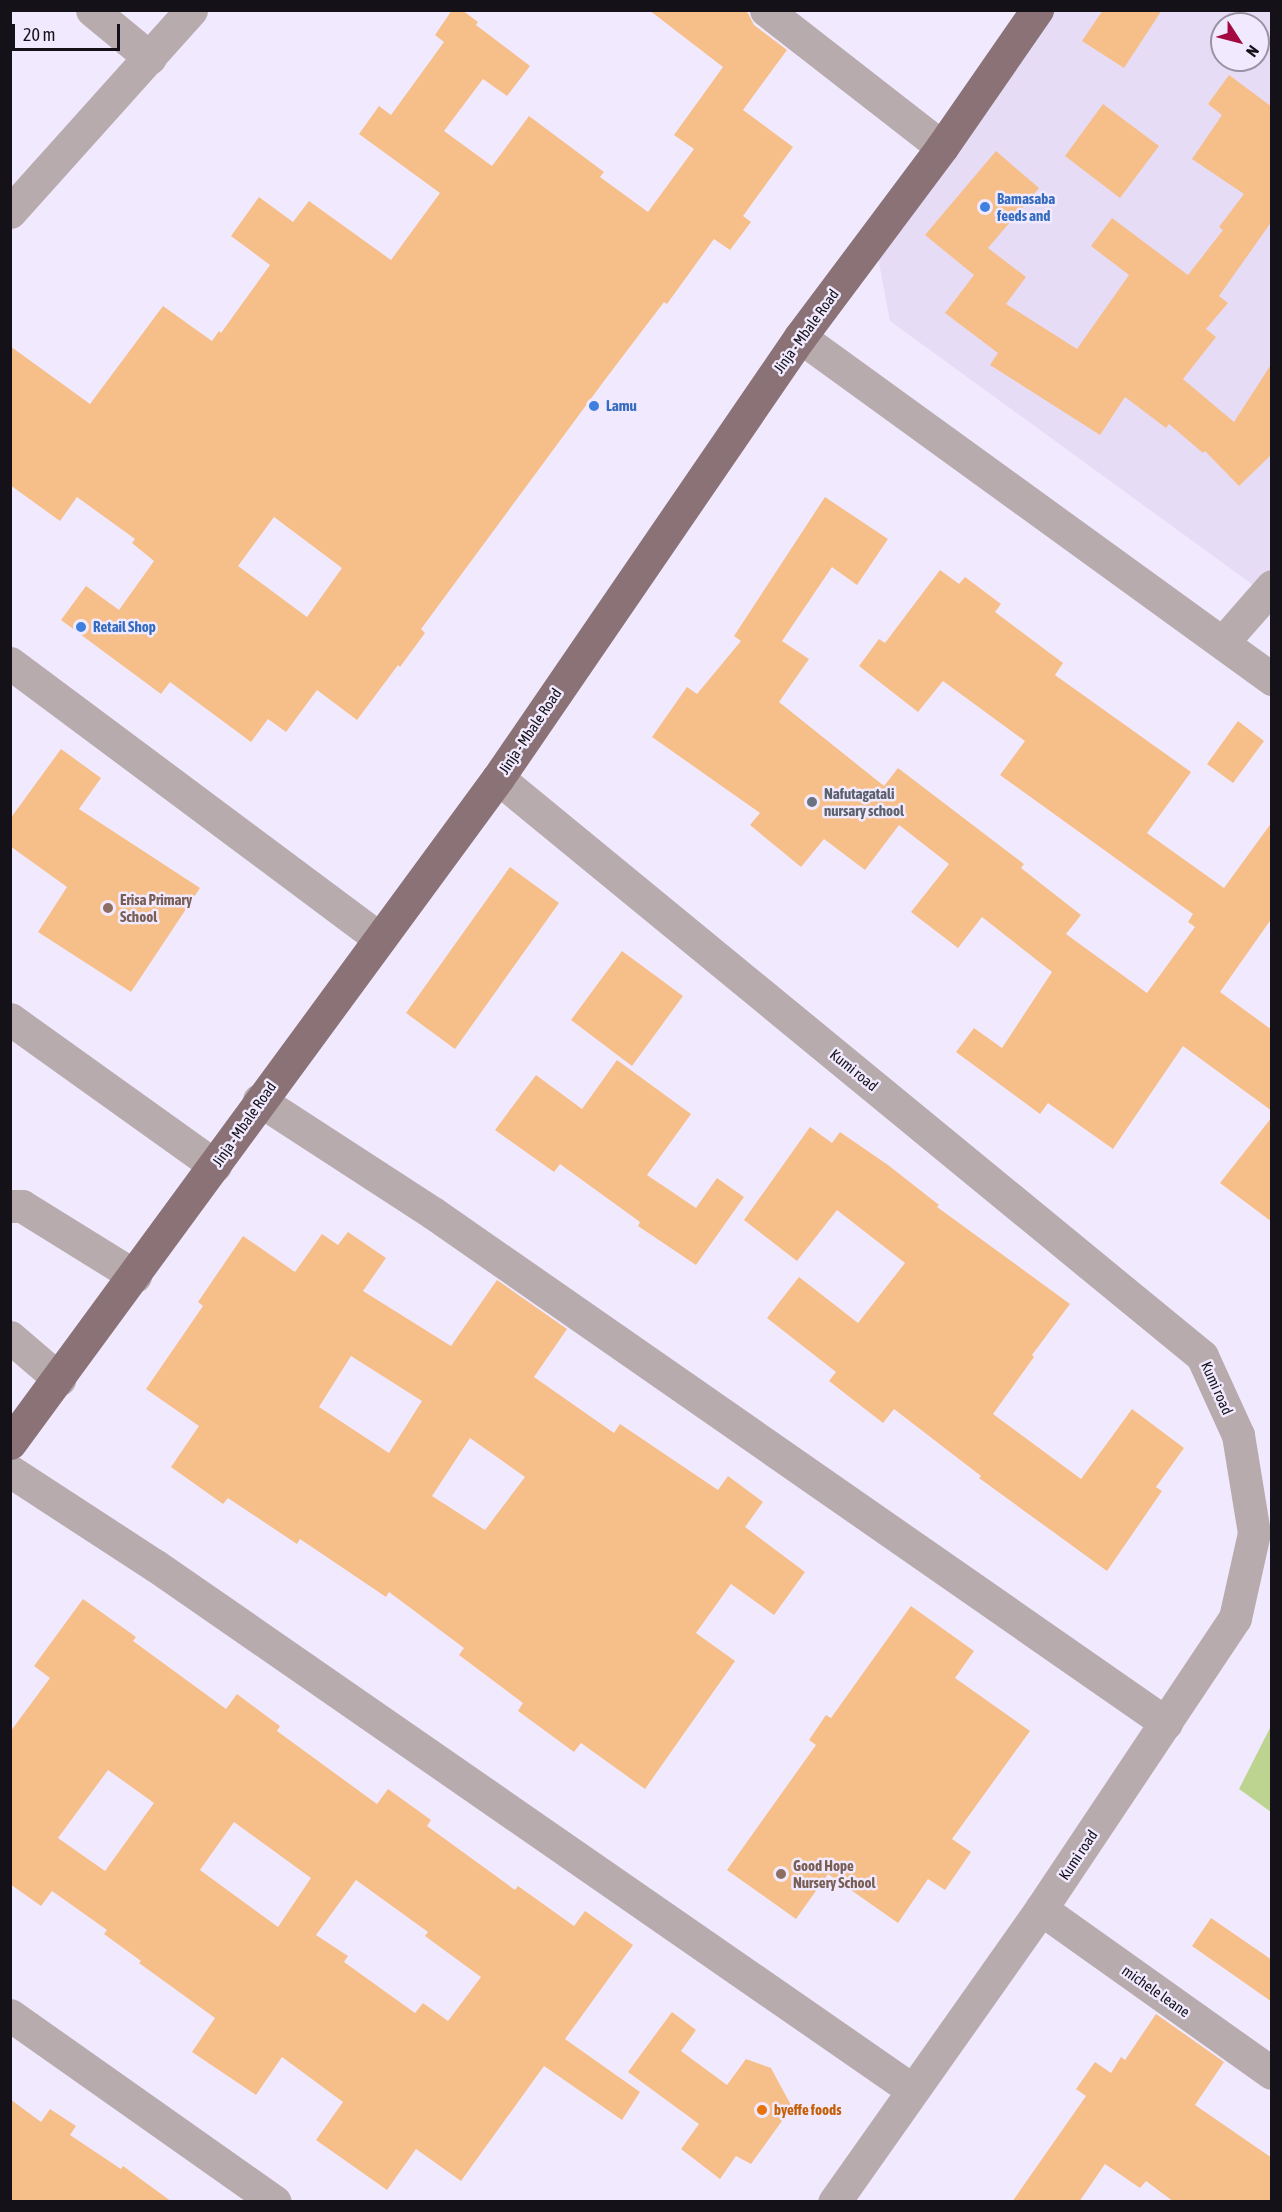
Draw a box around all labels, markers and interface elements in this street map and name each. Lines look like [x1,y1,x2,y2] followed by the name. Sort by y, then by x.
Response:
[15,12,123,50] scale bar
[1210,12,1270,72] north arrow
[23,24,55,45] text: 20 m
[1243,42,1263,61] text: N
[997,189,1055,224] place label: Bamasaba feeds and
[978,200,992,214] marker: Bamasaba feeds and
[770,286,842,376] street label: Jinja - Mbale Road
[606,397,637,415] place label: Lamu
[587,399,601,413] marker: Lamu
[93,618,156,636] place label: Retail Shop
[74,620,88,634] marker: Retail Shop
[495,685,565,777] street label: Jinja - Mbale Road
[824,784,904,819] place label: Nafutagatali nursary school
[805,795,819,809] marker: Nafutagatali nursary school
[120,890,192,925] place label: Erisa Primary School
[101,901,115,915] marker: Erisa Primary School
[826,1045,882,1095] street label: Kumi road
[208,1078,280,1170] street label: Jinja - Mbale Road
[1197,1359,1237,1417] street label: Kumi road
[1055,1827,1101,1883] street label: Kumi road
[793,1856,875,1891] place label: Good Hope Nursery School
[774,1867,788,1881] marker: Good Hope Nursery School
[1119,1961,1193,2021] street label: michele leane
[774,2101,841,2119] place label: byeffe foods
[755,2103,769,2117] marker: byeffe foods

